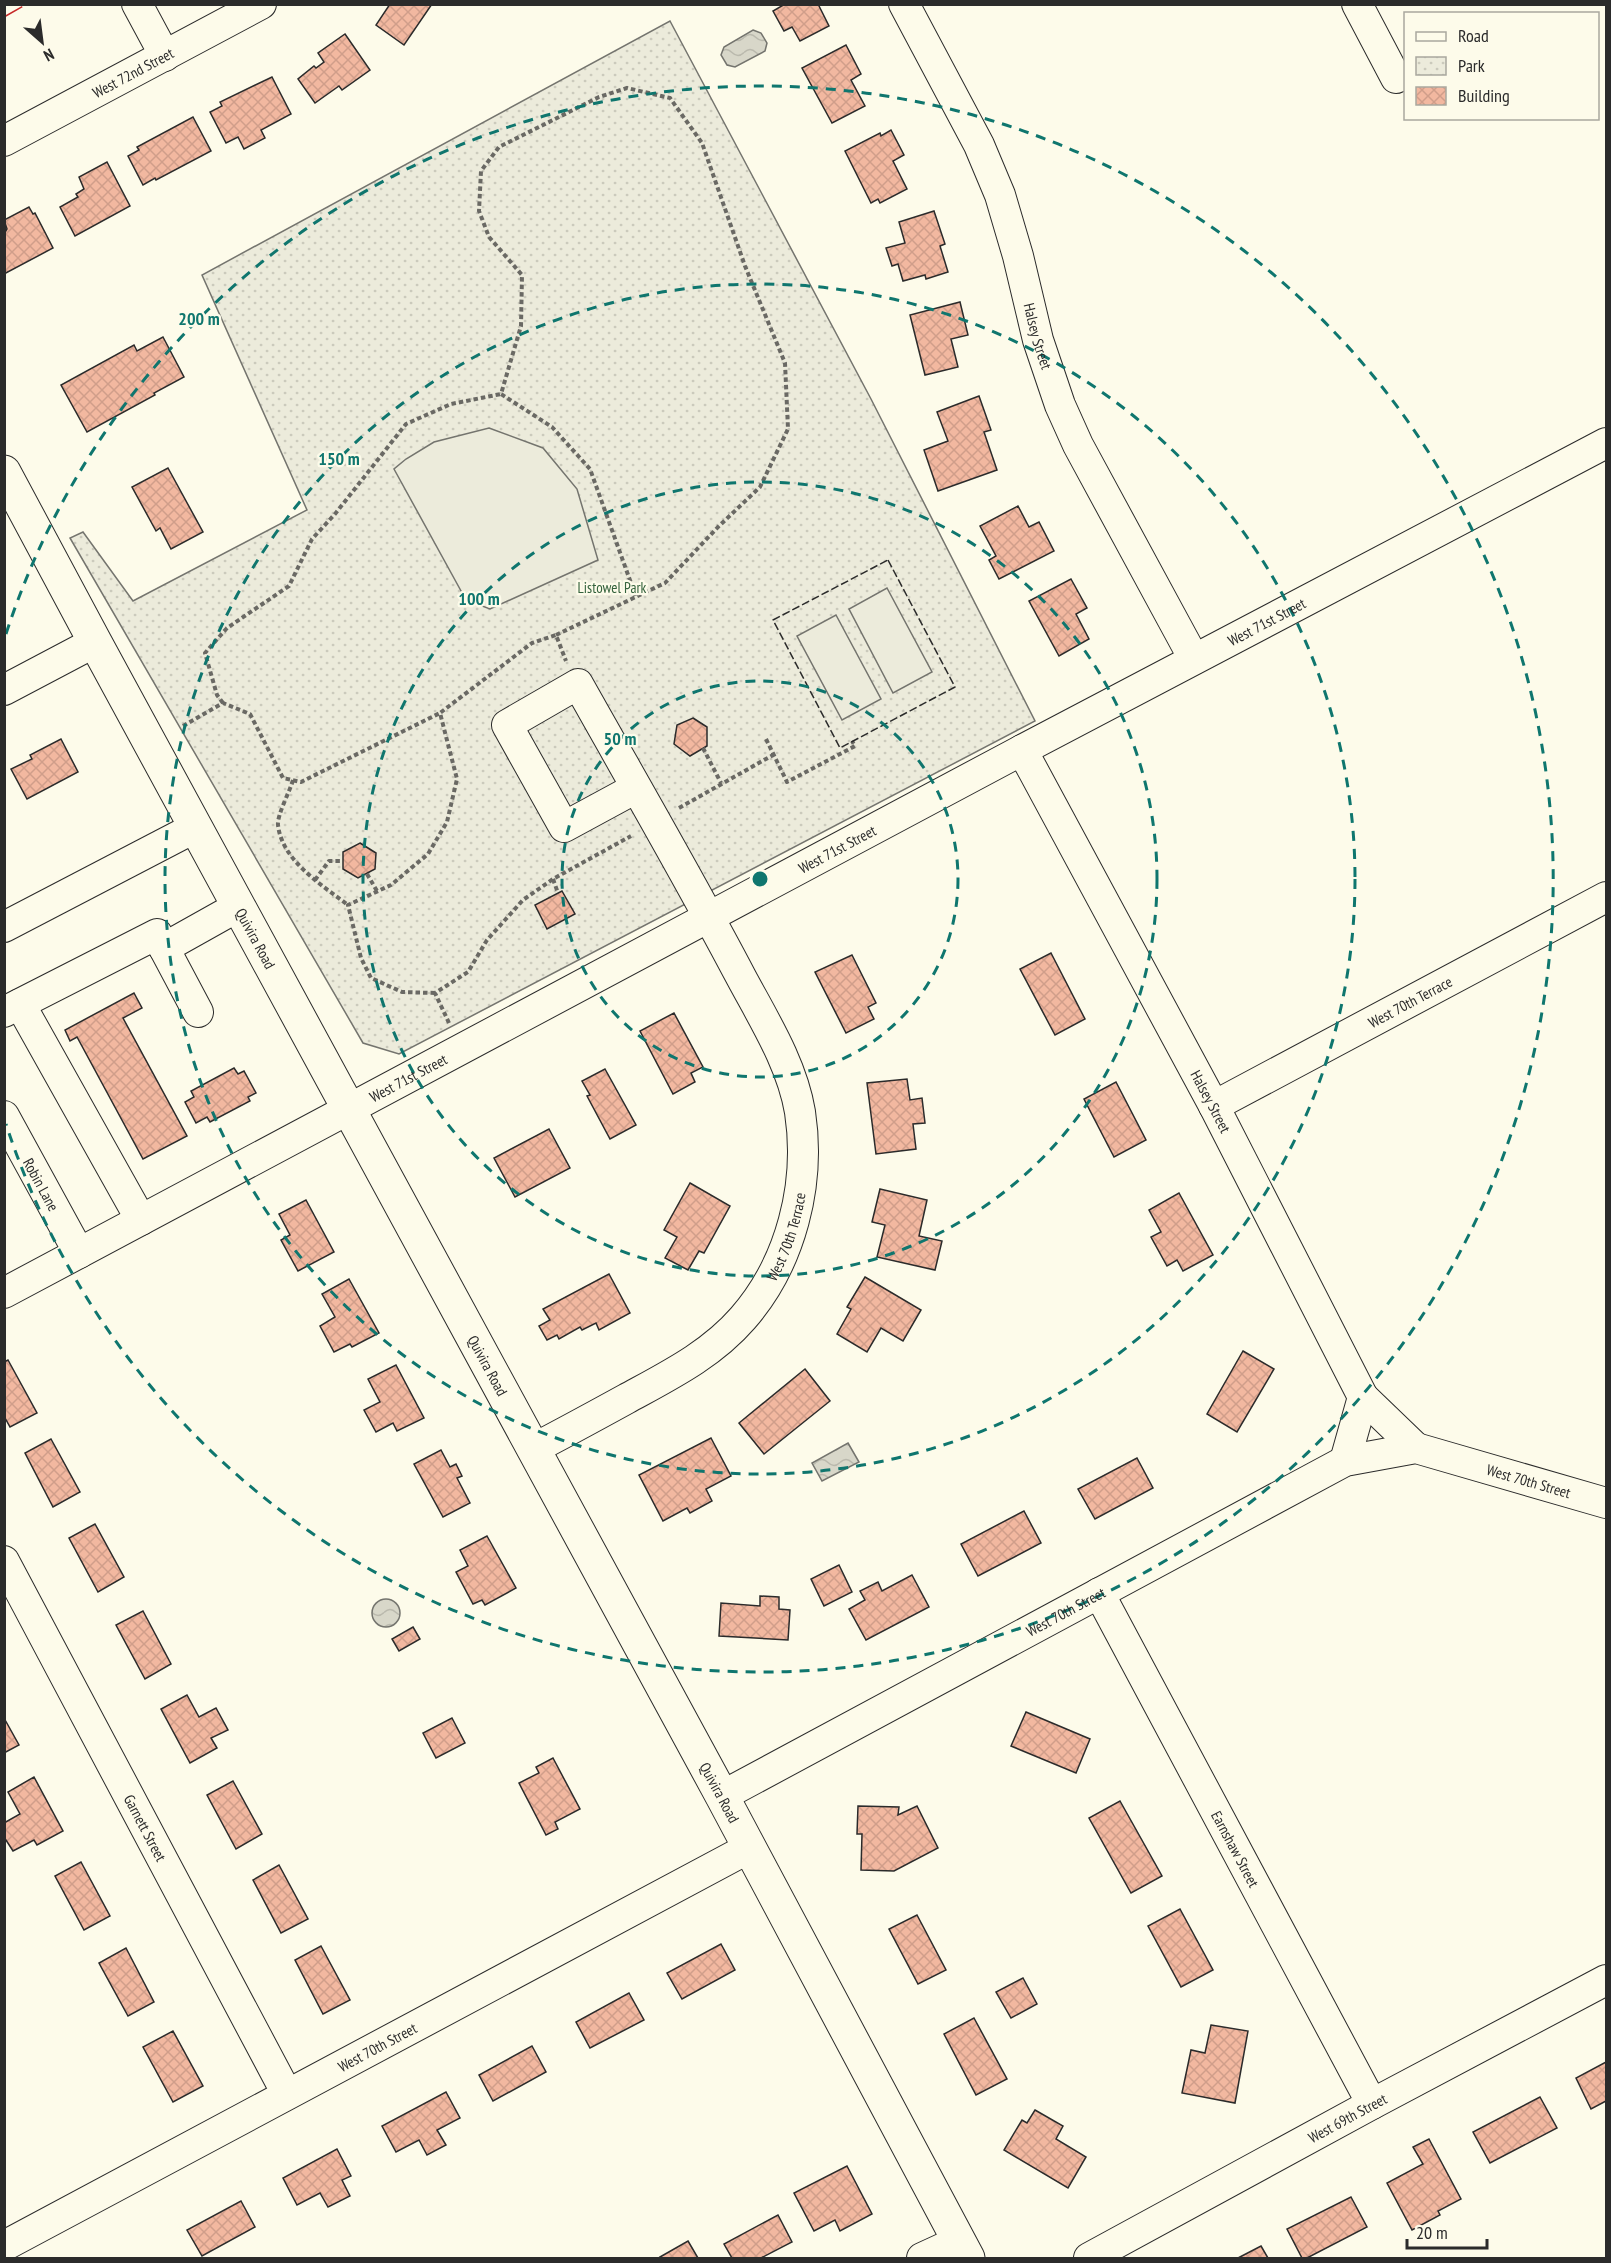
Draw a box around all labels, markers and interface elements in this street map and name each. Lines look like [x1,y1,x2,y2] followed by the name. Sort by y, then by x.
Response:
[12,12,72,72] north arrow
[1404,12,1599,120] legend
[1458,24,1489,47] text: Road
[89,43,177,102] street label: West 72nd Street
[41,44,58,66] text: N
[1458,54,1485,77] text: Park
[1458,84,1510,107] text: Building
[1020,301,1057,372] street label: Halsey Street
[178,307,220,330] text: 200 m
[318,447,360,470] text: 150 m
[578,578,647,597] park label: Listowel Park
[458,587,500,610] text: 100 m
[1224,593,1309,650] street label: West 71st Street
[604,727,636,750] text: 50 m
[795,820,879,877] street label: West 71st Street
[750,869,770,889] centre of rings
[232,905,280,972] street label: Quivira Road
[1365,971,1455,1032] street label: West 70th Terrace
[366,1049,450,1106] street label: West 71st Street
[1187,1067,1235,1136] street label: Halsey Street
[19,1155,64,1214] street label: Robin Lane
[762,1191,809,1284] street label: West 70th Terrace
[464,1332,512,1399] street label: Quivira Road
[1485,1459,1573,1502] street label: West 70th Street
[1023,1582,1108,1640] street label: West 70th Street
[696,1759,744,1826] street label: Quivira Road
[120,1791,171,1864] street label: Garnett Street
[1208,1807,1264,1890] street label: Earnshaw Street
[334,2018,420,2075] street label: West 70th Street
[1305,2088,1390,2147] street label: West 69th Street
[1407,2212,1486,2250] scale bar
[1416,2221,1448,2244] text: 20 m

